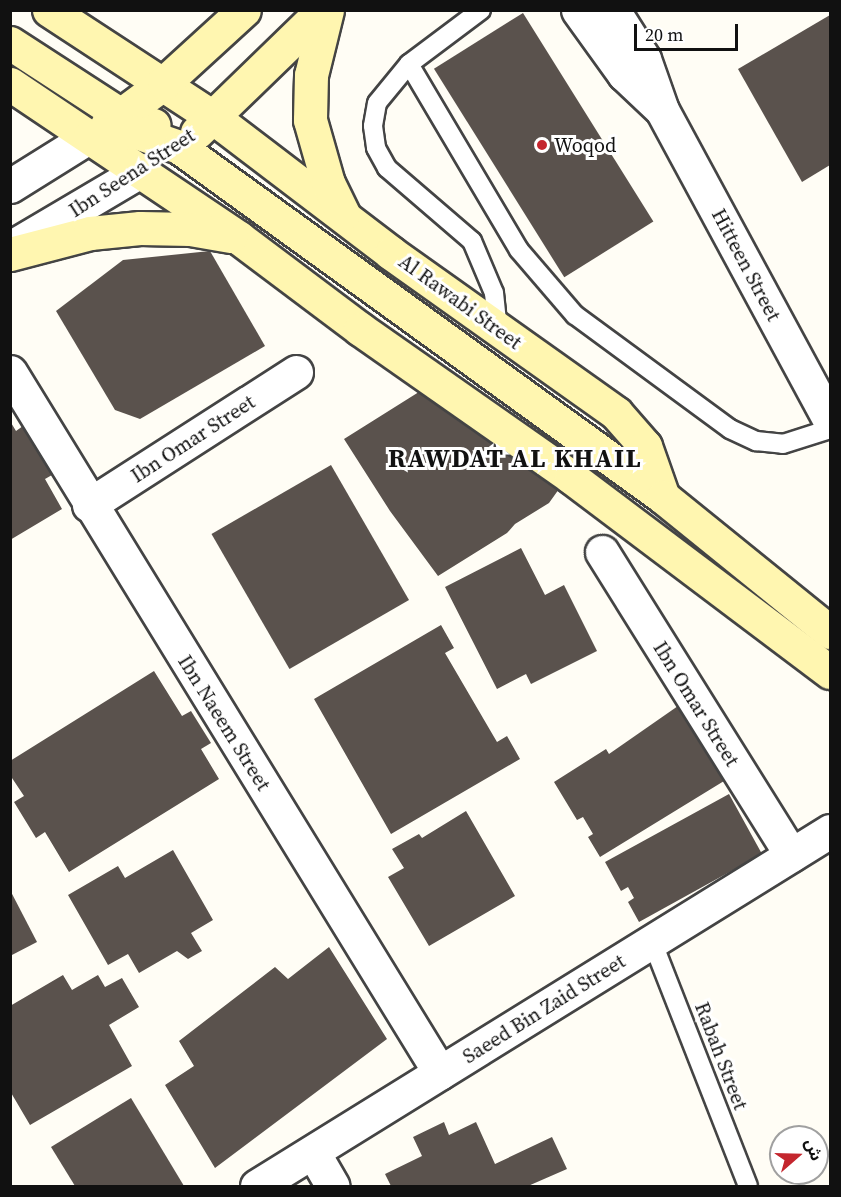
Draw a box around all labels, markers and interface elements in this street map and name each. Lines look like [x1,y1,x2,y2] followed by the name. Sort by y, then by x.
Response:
[637,12,740,50] scale bar
[645,22,683,47] text: 20 m
[65,123,199,223] street label: Ibn Seena Street
[554,133,616,157] place label: Woqod
[535,138,549,152] marker: Woqod
[706,205,786,325] street label: Hitteen Street
[394,249,526,355] street label: Al Rawabi Street
[127,390,259,488] street label: Ibn Omar Street
[388,443,642,475] district label: RAWDAT AL KHAIL
[648,637,744,771] street label: Ibn Omar Street
[173,651,275,795] street label: Ibn Naeem Street
[458,949,630,1069] street label: Saeed Bin Zaid Street
[689,999,753,1113] street label: Rabah Street
[769,1125,829,1185] north arrow
[800,1135,828,1164] text: ش

